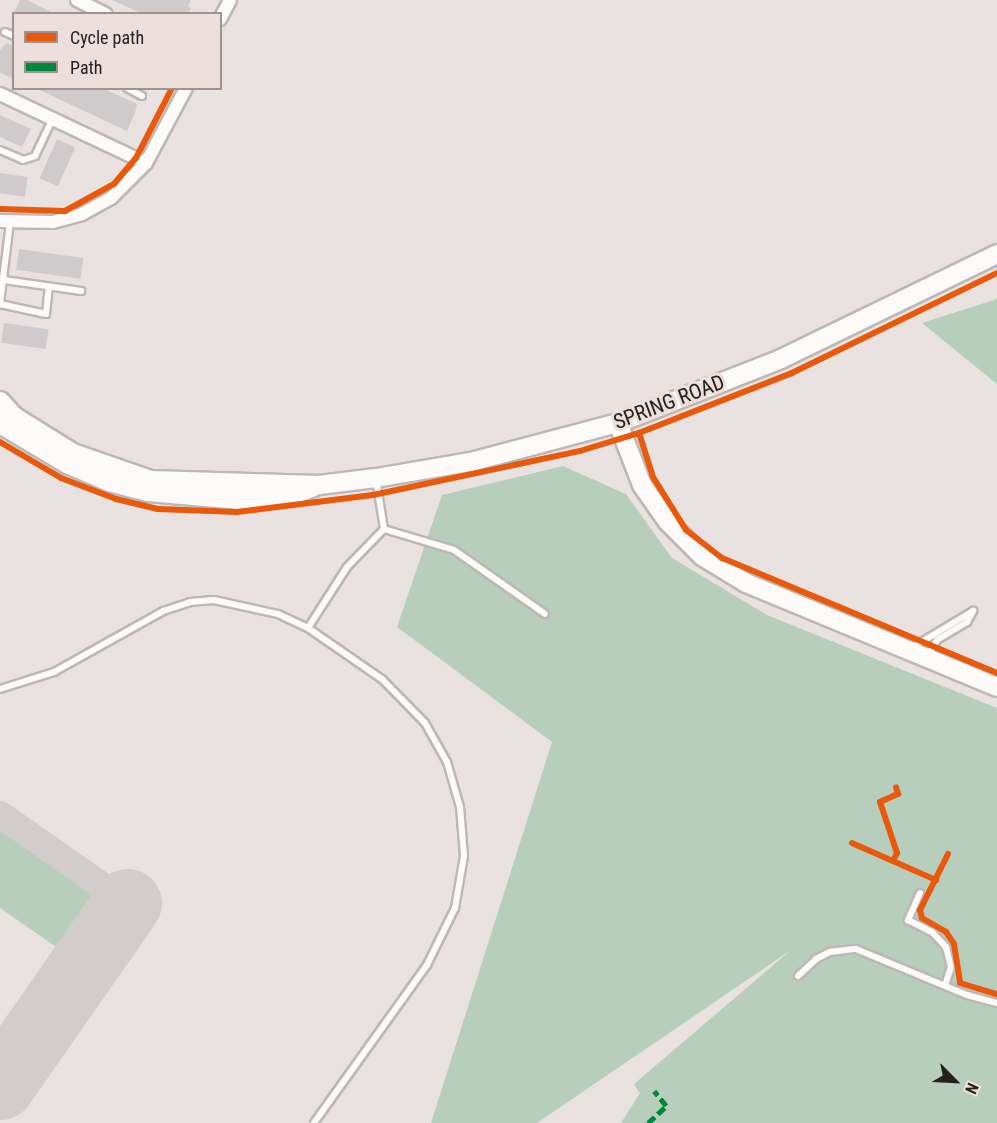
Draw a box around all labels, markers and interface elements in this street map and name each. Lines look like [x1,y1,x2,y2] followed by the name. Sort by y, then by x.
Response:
[12,12,222,90] legend
[70,27,144,48] text: Cycle path
[70,57,103,78] text: Path
[610,369,728,435] street label: SPRING ROAD
[925,1051,985,1111] north arrow
[961,1080,983,1097] text: N

